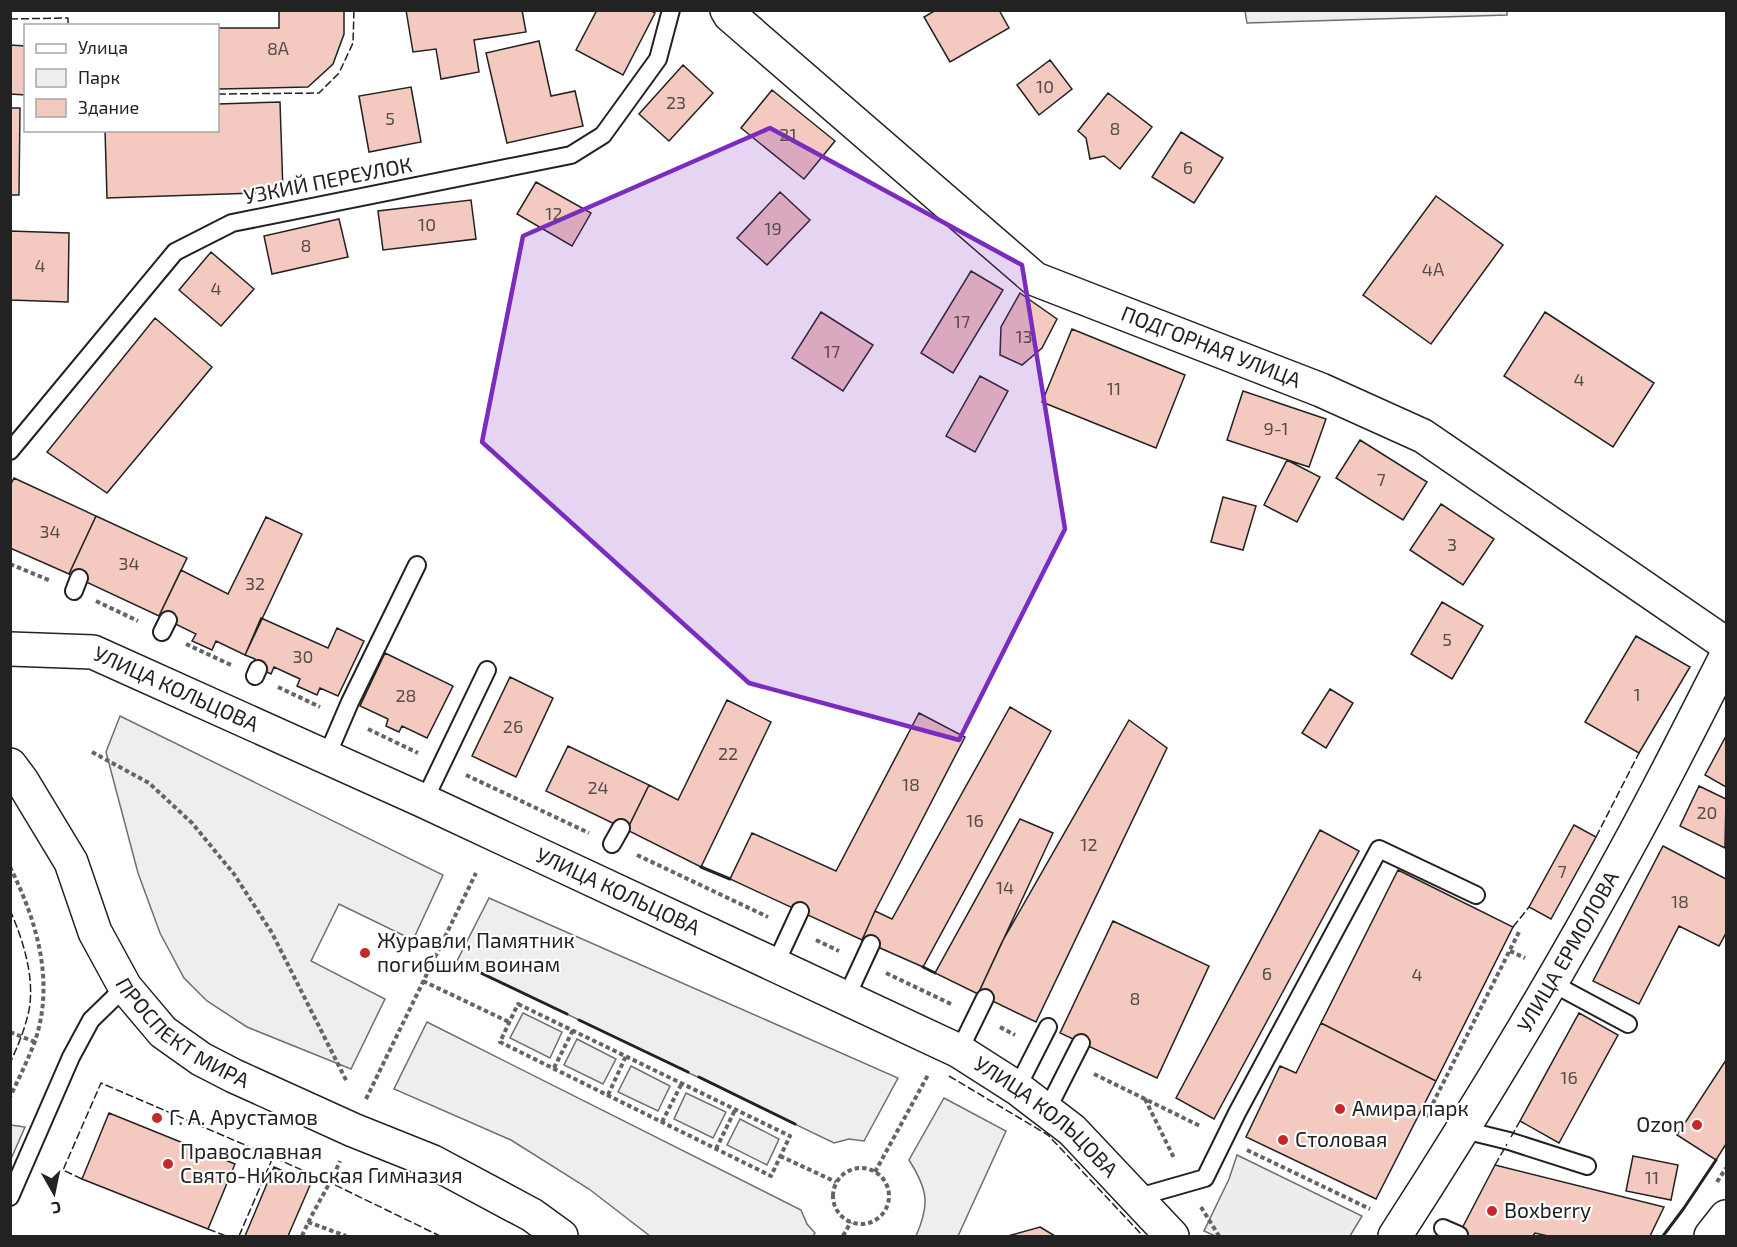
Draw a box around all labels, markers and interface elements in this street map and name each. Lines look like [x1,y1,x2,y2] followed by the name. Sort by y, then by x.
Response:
[24,24,219,132] legend
[78,36,128,58] text: Улица
[267,37,290,59] house number: 8А
[78,66,120,88] text: Парк
[1036,75,1054,97] house number: 10
[666,91,686,113] house number: 23
[78,96,139,118] text: Здание
[385,107,395,129] house number: 5
[1110,117,1120,139] house number: 8
[779,123,797,145] house number: 21
[241,151,414,208] street label: УЗКИЙ ПЕРЕУЛОК
[1183,156,1193,178] house number: 6
[545,202,563,224] house number: 12
[418,213,436,235] house number: 10
[764,217,782,239] house number: 19
[301,234,311,256] house number: 8
[34,254,46,276] house number: 4
[1422,258,1445,280] house number: 4А
[210,277,222,299] house number: 4
[1118,300,1305,392] street label: ПОДГОРНАЯ УЛИЦА
[954,310,970,332] house number: 17
[1015,325,1033,347] house number: 13
[824,340,840,362] house number: 17
[1573,368,1585,390] house number: 4
[1107,377,1121,399] house number: 11
[1264,417,1288,439] house number: 9-1
[1376,468,1386,490] house number: 7
[39,520,61,542] house number: 34
[1447,533,1457,555] house number: 3
[118,552,140,574] house number: 34
[245,572,265,594] house number: 32
[1442,628,1452,650] house number: 5
[90,640,263,736] street label: УЛИЦА КОЛЬЦОВА
[293,645,313,667] house number: 30
[1633,683,1641,705] house number: 1
[395,684,417,706] house number: 28
[503,715,523,737] house number: 26
[718,742,738,764] house number: 22
[902,773,920,795] house number: 18
[587,776,609,798] house number: 24
[1697,801,1717,823] house number: 20
[966,809,984,831] house number: 16
[1080,833,1098,855] house number: 12
[532,841,705,939] street label: УЛИЦА КОЛЬЦОВА
[1557,860,1567,882] house number: 7
[1511,866,1623,1036] street label: УЛИЦА ЕРМОЛОВА
[996,876,1014,898] house number: 14
[1671,890,1689,912] house number: 18
[377,927,575,976] place label: Журавли, Памятник погибшим воинам
[358,946,372,960] marker: Журавли, Памятник погибшим воинам
[1262,962,1272,984] house number: 6
[1411,963,1423,985] house number: 4
[111,973,254,1092] street label: ПРОСПЕКТ МИРА
[1130,987,1140,1009] house number: 8
[970,1050,1124,1182] street label: УЛИЦА КОЛЬЦОВА
[1560,1066,1578,1088] house number: 16
[1352,1095,1469,1120] place label: Амира парк
[1333,1102,1347,1116] marker: Амира парк
[169,1104,318,1130] place label: Г. А. Арустамов
[150,1111,164,1125] marker: Г. А. Арустамов
[1636,1111,1685,1136] place label: Ozon
[1690,1118,1704,1132] marker: Ozon
[1295,1126,1387,1151] place label: Столовая
[1276,1133,1290,1147] marker: Столовая
[180,1138,463,1187] place label: Православная Свято-Никольская Гимназия
[161,1157,175,1171] marker: Православная Свято-Никольская Гимназия
[24,1163,84,1223] north arrow
[1645,1166,1659,1188] house number: 11
[1504,1197,1591,1222] place label: Boxberry
[50,1198,63,1218] text: С
[1485,1204,1499,1218] marker: Boxberry

